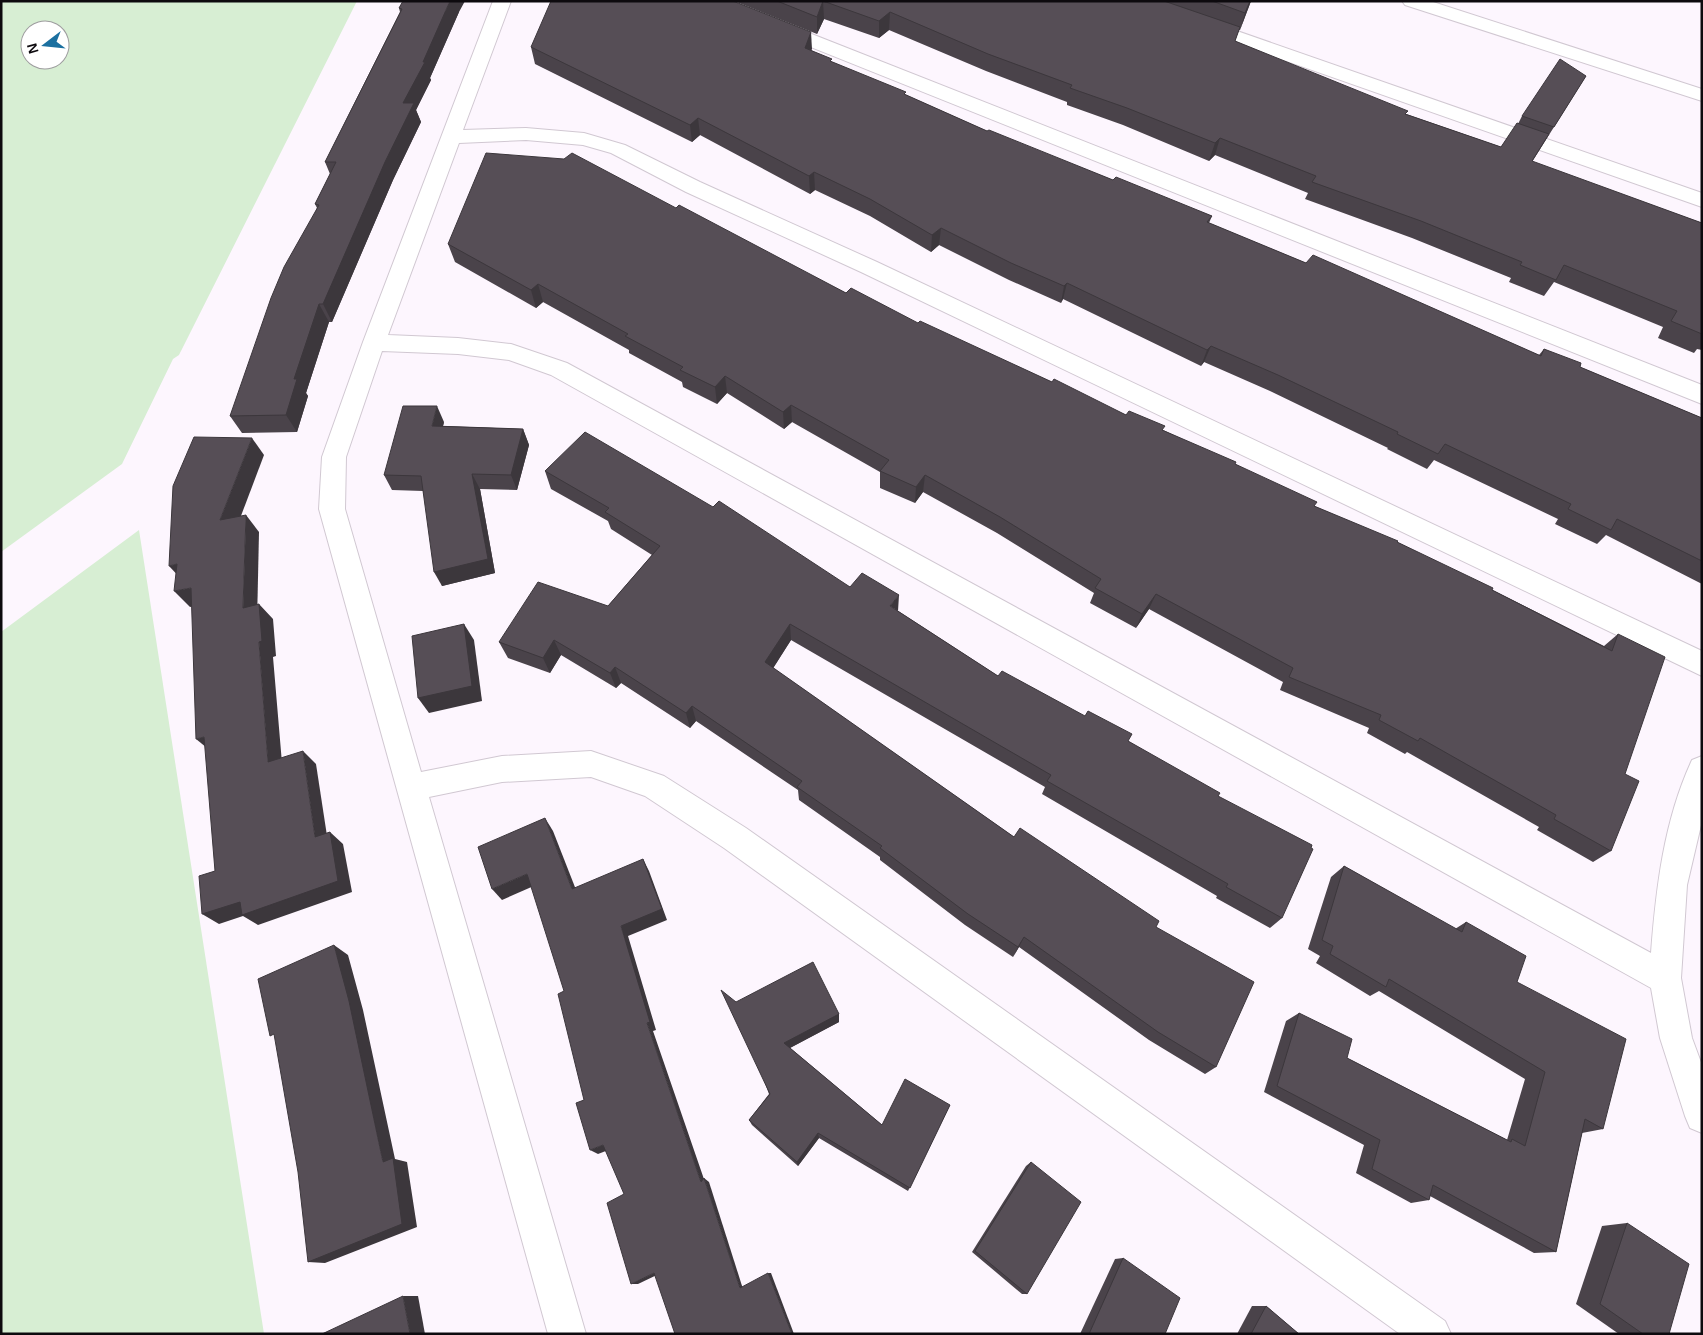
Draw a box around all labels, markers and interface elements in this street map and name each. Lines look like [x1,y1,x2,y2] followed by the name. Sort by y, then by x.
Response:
[20,20,70,70] north arrow
[23,42,42,56] text: N

